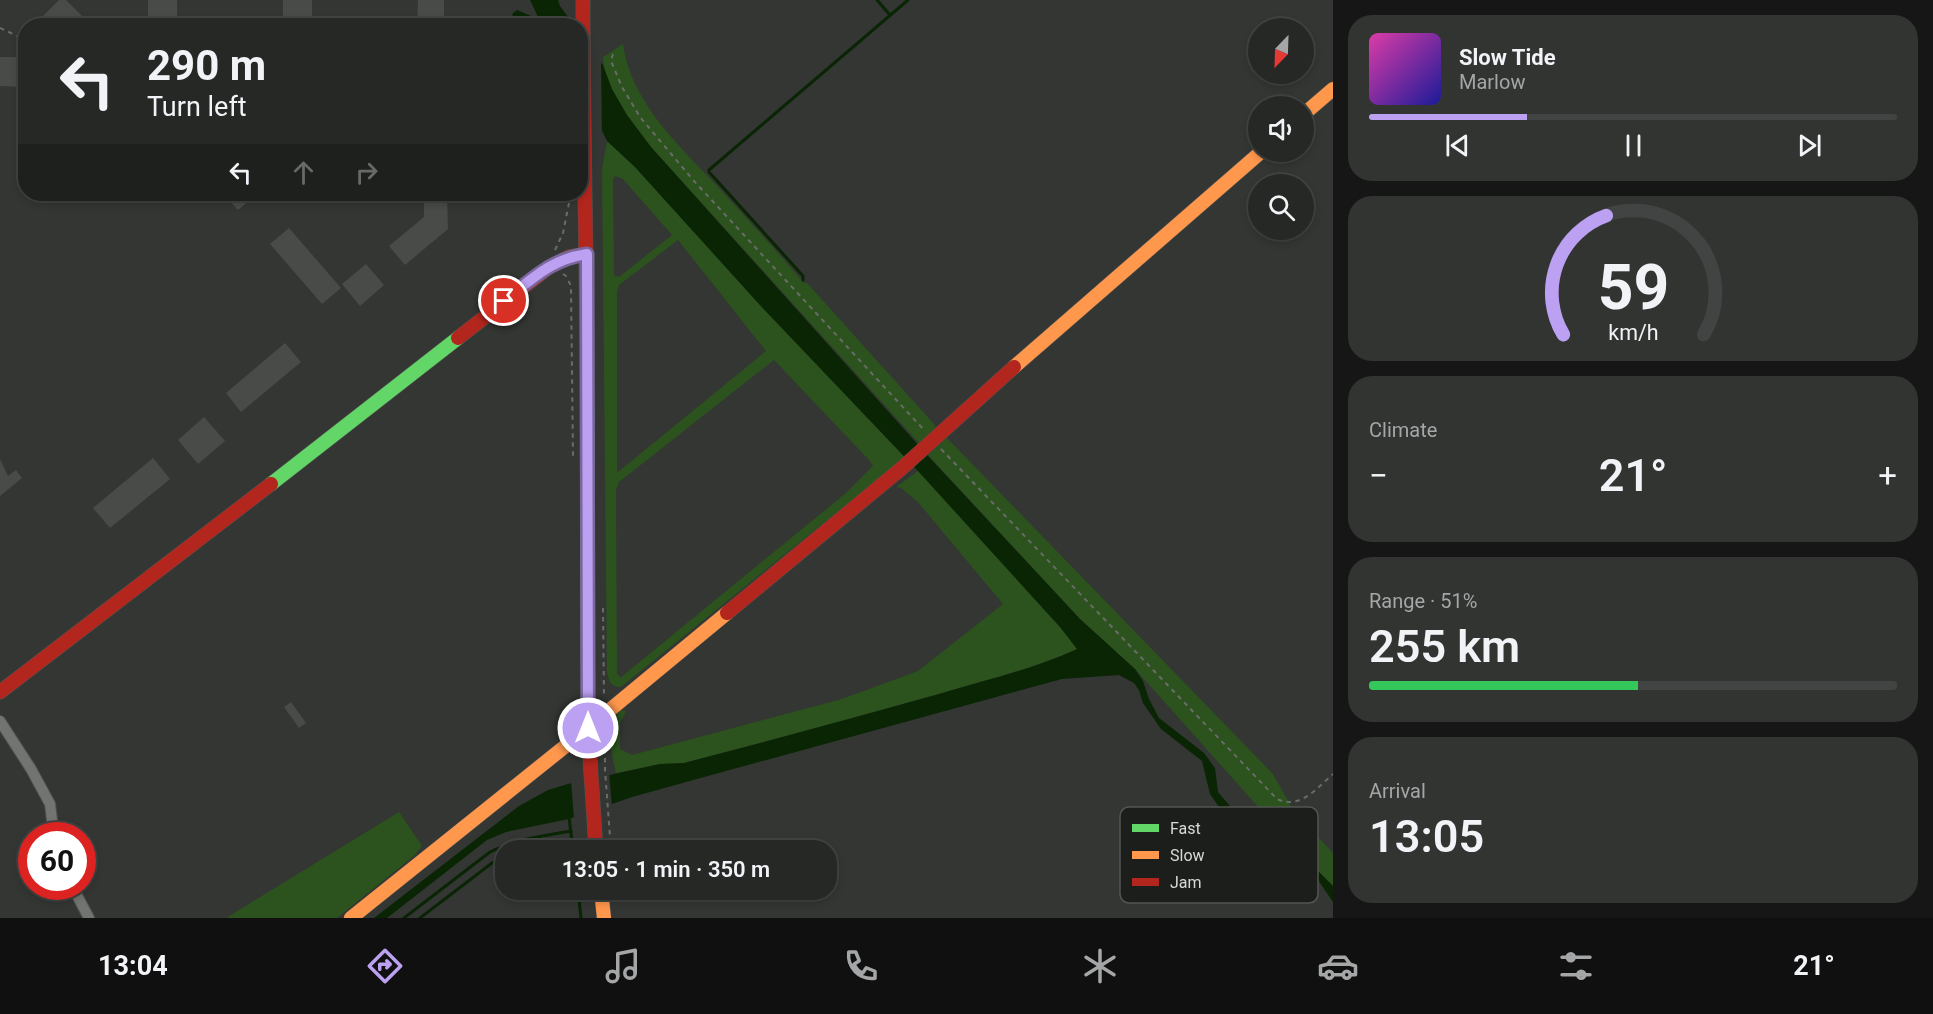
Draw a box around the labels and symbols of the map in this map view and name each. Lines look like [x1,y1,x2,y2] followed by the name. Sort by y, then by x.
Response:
[1248,18,1314,84] north arrow
[478,275,529,326] pin
[556,696,620,760] position arrow
[1120,807,1318,903] legend
[1170,819,1201,838] text: Fast
[18,822,96,900] speed limit sign: 60
[1170,846,1205,865] text: Slow
[1170,873,1202,892] text: Jam

